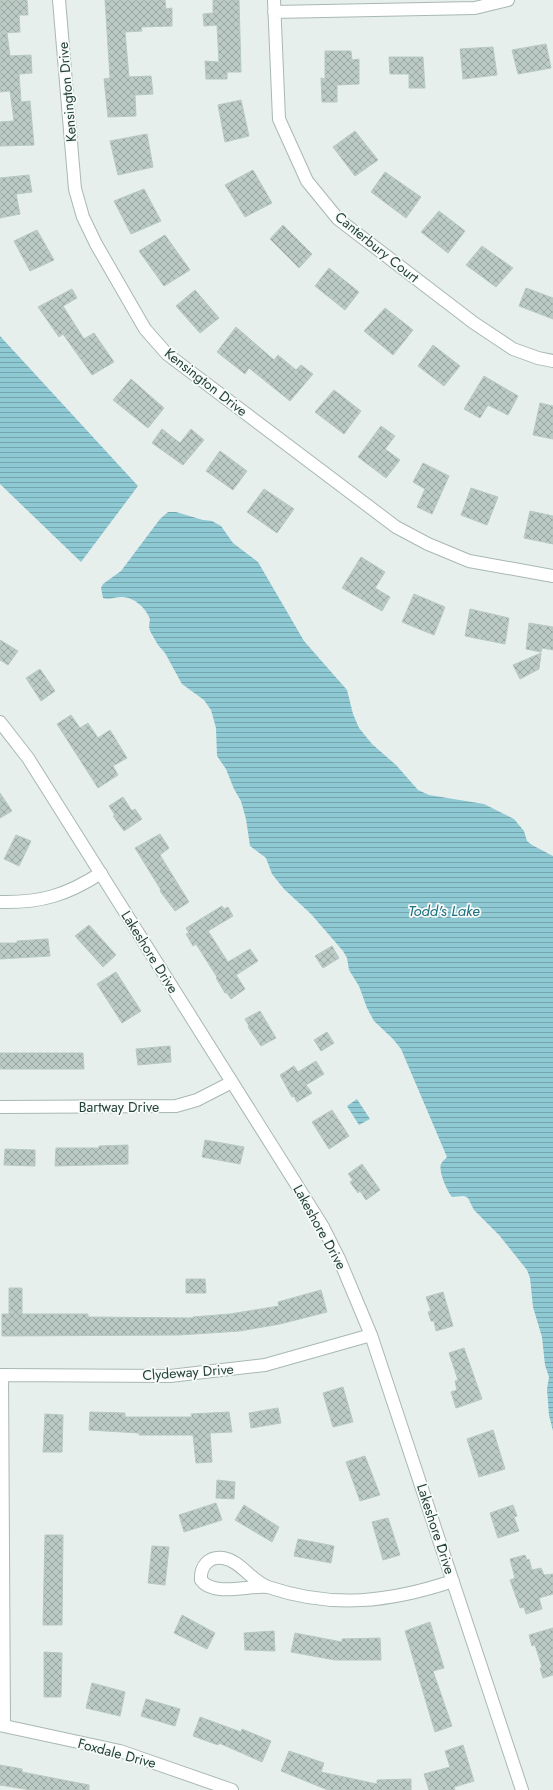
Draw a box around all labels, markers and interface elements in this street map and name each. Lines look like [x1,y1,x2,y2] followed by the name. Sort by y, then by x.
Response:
[53,41,81,143] street label: Kensington Drive
[331,207,424,287] street label: Canterbury Court
[160,343,252,421] street label: Kensington Drive
[408,900,480,922] water label: Todd's Lake
[117,907,183,997] street label: Lakeshore Drive
[79,1097,159,1117] street label: Bartway Drive
[288,1181,352,1273] street label: Lakeshore Drive
[142,1359,234,1385] street label: Clydeway Drive
[412,1481,460,1577] street label: Lakeshore Drive
[76,1733,158,1773] street label: Foxdale Drive

